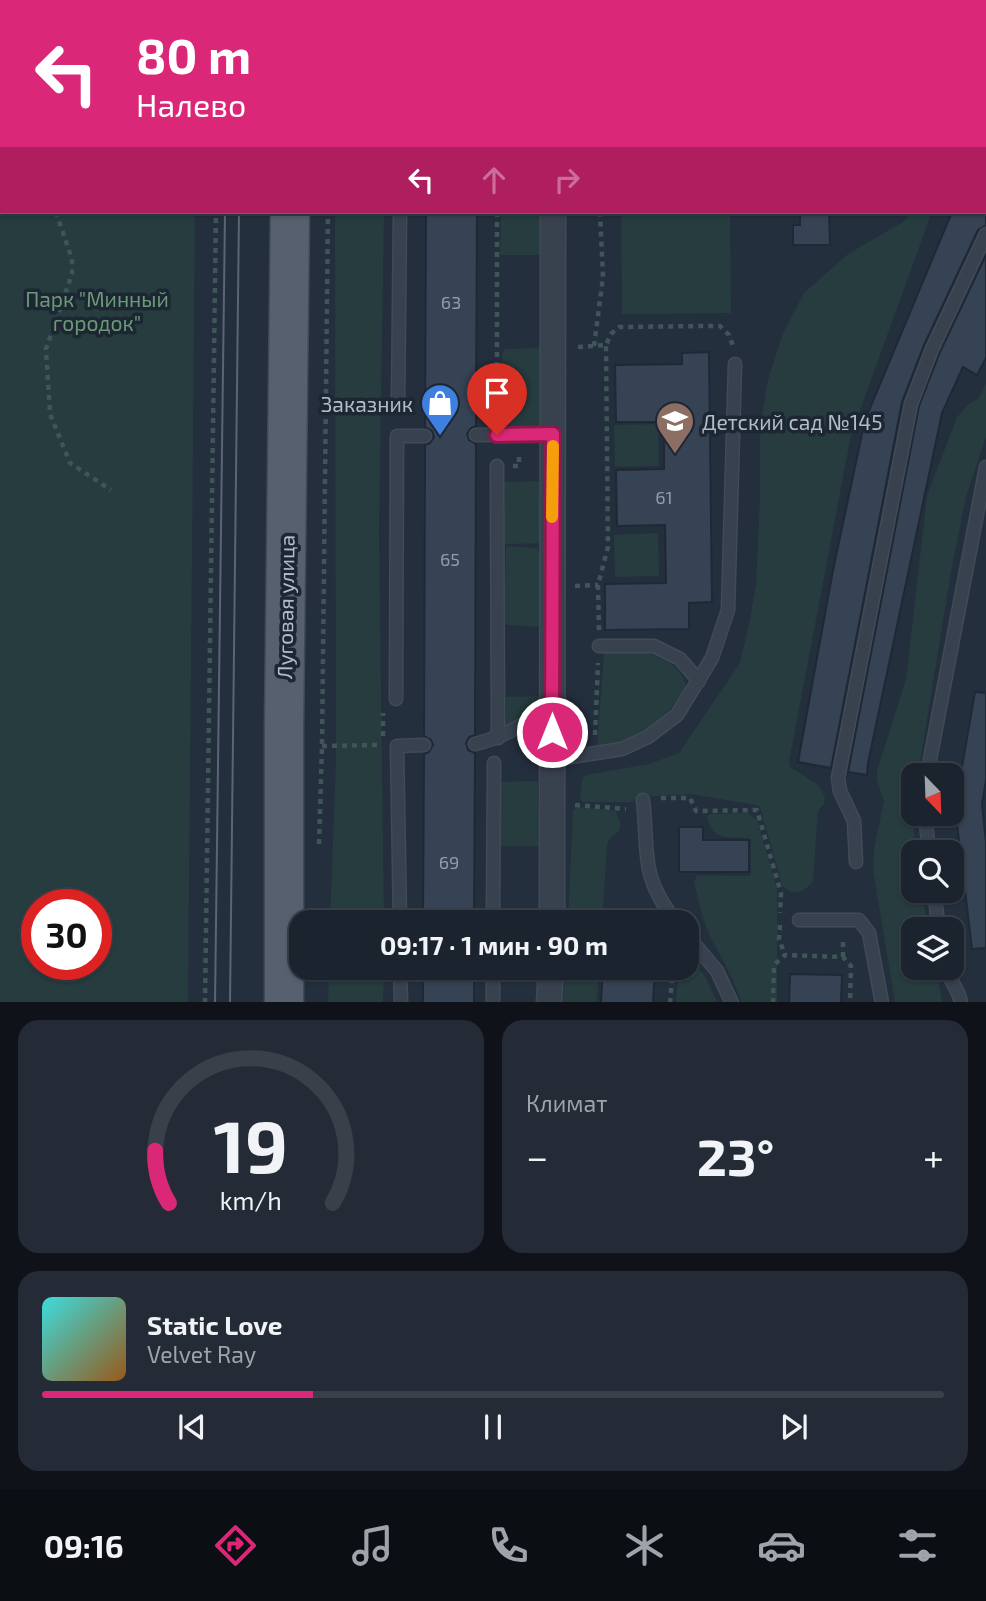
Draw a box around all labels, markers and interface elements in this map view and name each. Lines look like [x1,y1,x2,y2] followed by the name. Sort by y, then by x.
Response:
[136,25,251,84] text: 80 m
[21,28,112,119] icon: left
[136,85,246,123] text: Налево
[402,161,440,199] icon: left
[475,161,513,199] icon: ahead
[548,161,586,199] icon: right
[25,286,169,335] park label: Парк "Минный городок"
[441,291,461,313] house number: 63
[467,363,527,435] pin
[478,374,516,412] icon: arrive
[419,382,461,437] shop icon: Заказник
[321,391,413,416] place label: Заказник
[654,400,696,455] school or university icon: Детский сад №145
[702,409,882,434] place label: Детский сад №145
[655,486,673,508] house number: 61
[271,535,300,679] street label: Луговая улица
[440,548,460,570] house number: 65
[515,695,589,769] position arrow
[901,763,964,826] north arrow
[901,763,964,980] map controls
[901,840,964,903] button: search
[439,851,459,873] house number: 69
[21,889,112,980] speed limit sign: 30
[901,917,964,980] button: layers
[380,929,608,960] text: 09:17 · 1 мин · 90 m
[526,1089,607,1117] text: Климат
[214,1100,288,1188] text: 19
[697,1124,774,1186] text: 23°
[526,1133,548,1179] text: −
[923,1133,944,1179] text: +
[220,1184,282,1214] text: km/h
[147,1309,283,1340] text: Static Love
[147,1340,256,1368] text: Velvet Ray
[173,1408,211,1446] icon: previous
[474,1408,512,1446] icon: pause
[775,1408,813,1446] icon: next
[211,1521,260,1570] icon: directions
[348,1521,397,1570] icon: music
[484,1521,533,1570] icon: phone
[620,1521,669,1570] icon: climate
[757,1521,806,1570] icon: car
[893,1521,942,1570] icon: filters
[44,1526,124,1564] text: 09:16

